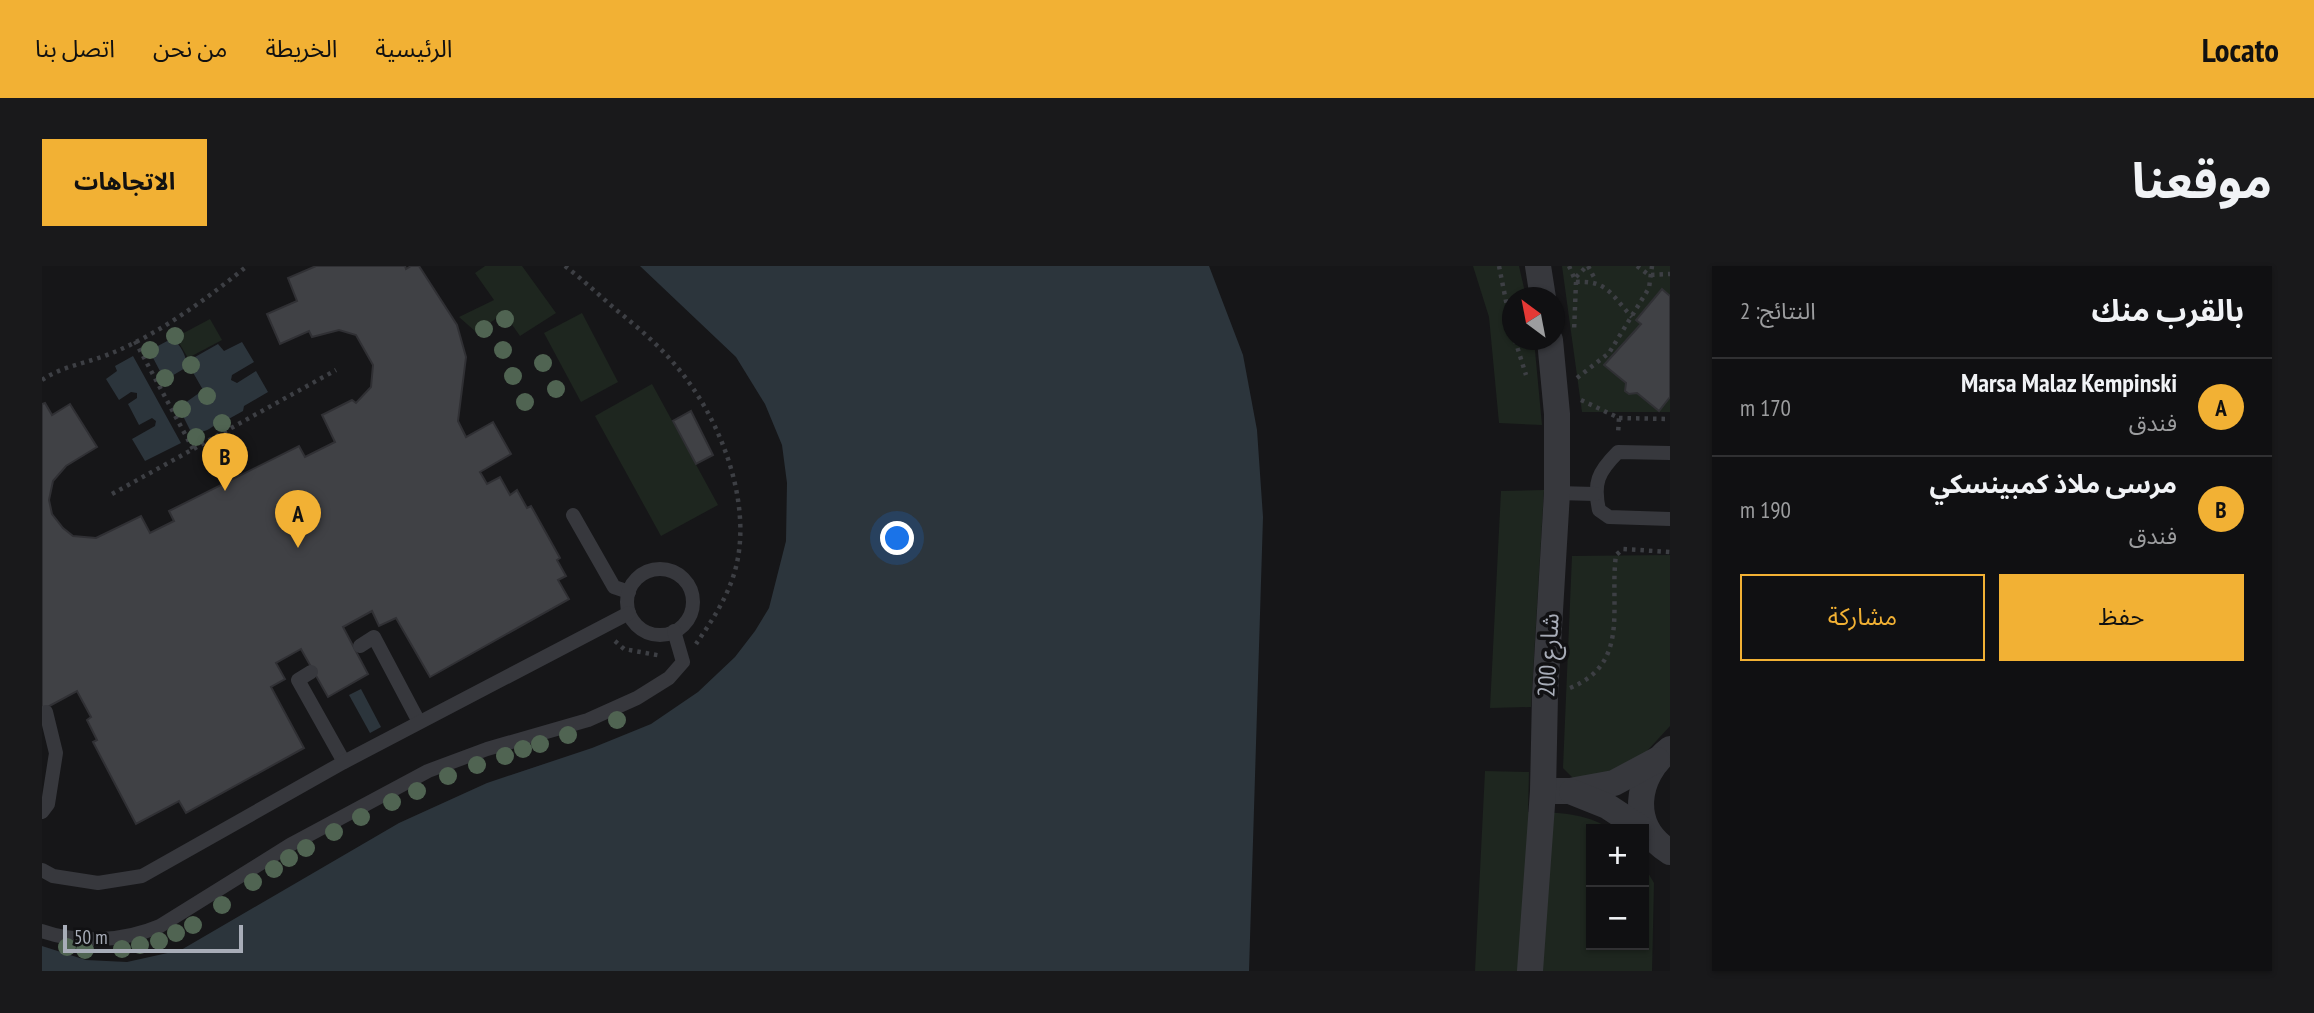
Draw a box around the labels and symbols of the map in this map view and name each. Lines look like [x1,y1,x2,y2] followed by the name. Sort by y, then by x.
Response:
[1502,287,1565,350] north arrow
[202,433,248,491] pin: B
[275,490,321,548] pin: A
[880,521,914,555] your location
[1530,612,1568,698] street label: شارع 200
[63,922,243,954] scale bar

